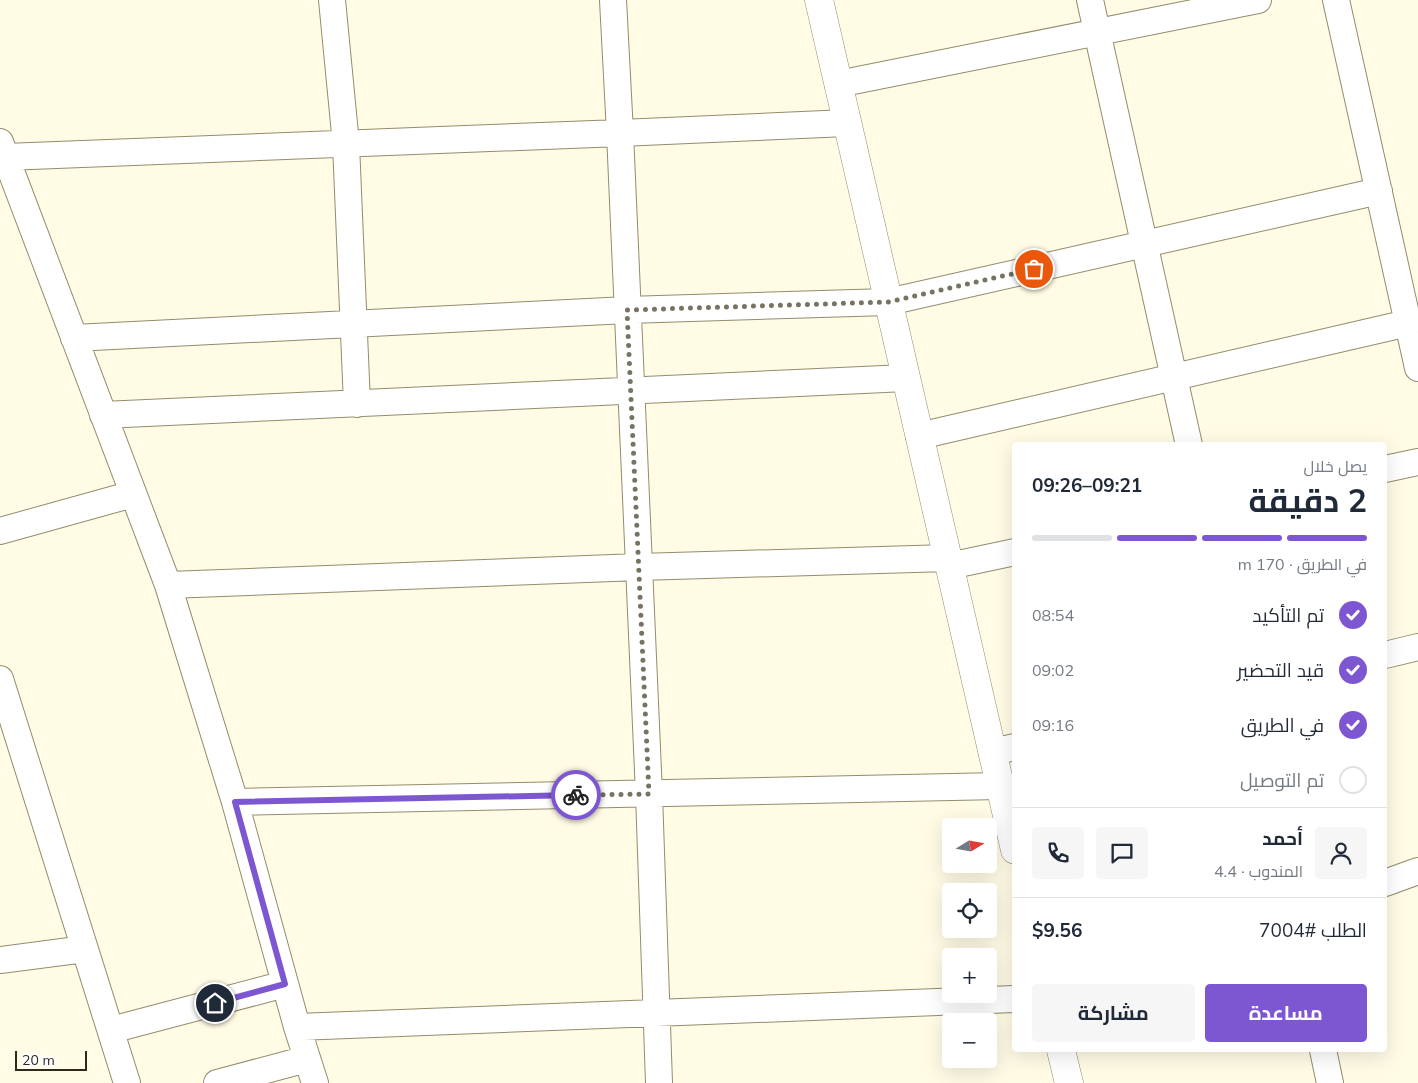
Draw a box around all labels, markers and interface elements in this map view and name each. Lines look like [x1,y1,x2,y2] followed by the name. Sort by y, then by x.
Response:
[1013,248,1055,290] pin
[1020,255,1048,283] icon: bag
[1303,456,1367,476] text: يصل خلال
[1032,473,1142,497] text: 09:21–09:26
[1249,480,1367,520] text: 2 دقيقة
[1238,554,1367,574] text: في الطريق · 170 m
[1339,601,1367,629] icon: check
[1252,603,1324,627] text: تم التأكيد
[1032,605,1074,625] text: 08:54
[1339,656,1367,684] icon: check
[1237,658,1324,682] text: قيد التحضير
[1032,660,1074,680] text: 09:02
[1339,711,1367,739] icon: check
[1241,713,1324,737] text: في الطريق
[1032,715,1074,735] text: 09:16
[1240,768,1324,792] text: تم التوصيل
[551,770,601,820] courier
[562,781,590,809] icon: bike
[942,818,998,872] north arrow
[942,818,997,1068] map controls
[1262,826,1303,850] text: أحمد
[1032,827,1084,879] button: phone
[1096,827,1148,879] button: chat
[1315,827,1367,879] button: person
[1214,861,1303,881] text: المندوب · 4.4
[942,883,997,938] button: locate
[1032,918,1082,942] text: $9.56
[1259,918,1367,942] text: الطلب #7004
[942,948,997,1003] button: +
[194,982,236,1024] pin
[1032,984,1195,1042] button: مشاركة
[1205,984,1367,1042] button: مساعدة
[201,989,229,1017] icon: home
[942,1013,997,1068] button: −
[15,1048,88,1071] scale bar
[22,1051,55,1069] text: 20 m

